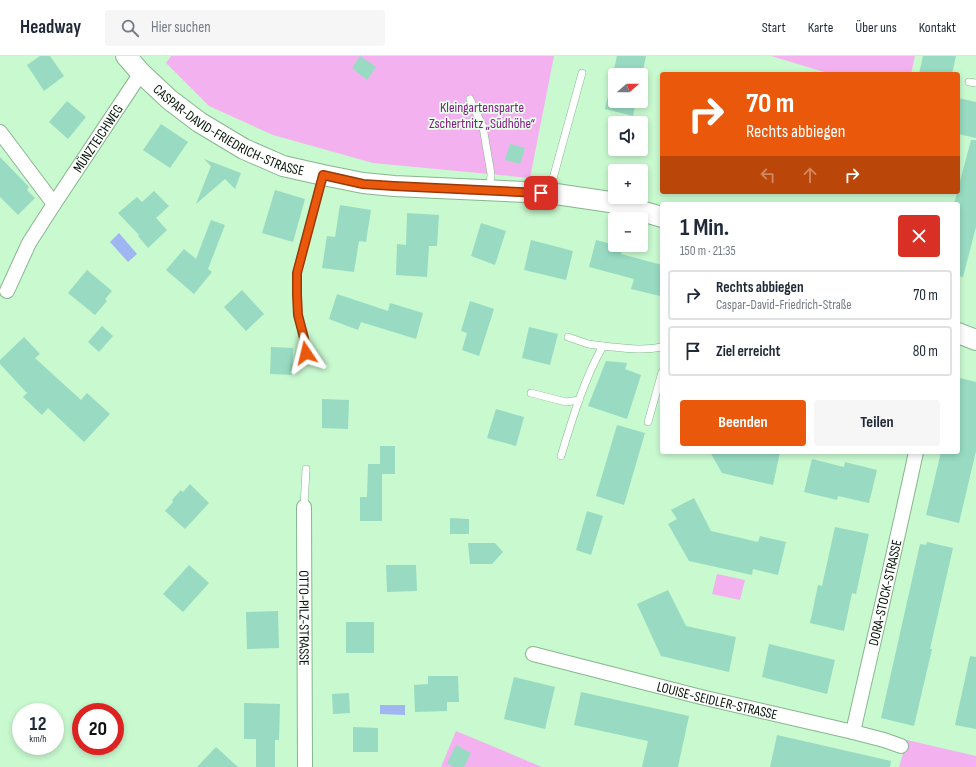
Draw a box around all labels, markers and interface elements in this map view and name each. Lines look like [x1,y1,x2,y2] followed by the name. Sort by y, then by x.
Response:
[105,10,385,46] search box
[20,16,81,39] text: Headway
[119,17,141,39] icon: search
[151,18,211,37] text: Hier suchen
[762,19,786,36] text: Start
[808,19,833,36] text: Karte
[855,19,897,36] text: Über uns
[919,19,956,36] text: Kontakt
[608,68,648,108] north arrow
[608,68,648,252] map controls
[150,81,306,180] street label: CASPAR-DAVID-FRIEDRICH-STRASSE
[746,87,794,120] text: 70 m
[680,88,732,140] icon: right
[429,99,536,132] park label: Kleingartensparte Zschertnitz „Südhöhe“
[69,101,127,176] street label: MÜNZTEICHWEG
[608,116,648,156] button: sound
[746,121,846,142] text: Rechts abbiegen
[608,164,648,204] button: +
[757,164,779,186] icon: left
[799,164,821,186] icon: ahead
[841,164,863,186] icon: right
[524,176,558,210] pin
[530,182,552,204] icon: arrive
[608,212,648,252] button: −
[680,213,729,242] text: 1 Min.
[898,215,940,257] button: close
[680,243,736,259] text: 150 m · 21:35
[716,278,804,297] text: Rechts abbiegen
[682,284,704,306] icon: right
[913,286,938,305] text: 70 m
[716,297,852,313] text: Caspar-David-Friedrich-Straße
[285,332,327,374] position arrow
[682,340,704,362] icon: arrive
[716,342,780,361] text: Ziel erreicht
[913,342,938,361] text: 80 m
[680,400,806,446] button: Beenden
[814,400,940,446] button: Teilen
[865,538,906,647] street label: DORA-STOCK-STRASSE
[295,570,313,666] street label: OTTO-PILZ-STRASSE
[655,678,779,723] street label: LOUISE-SEIDLER-STRASSE
[72,703,124,755] speed limit sign: 20
[30,712,46,736] text: 12
[29,733,47,745] text: km/h

